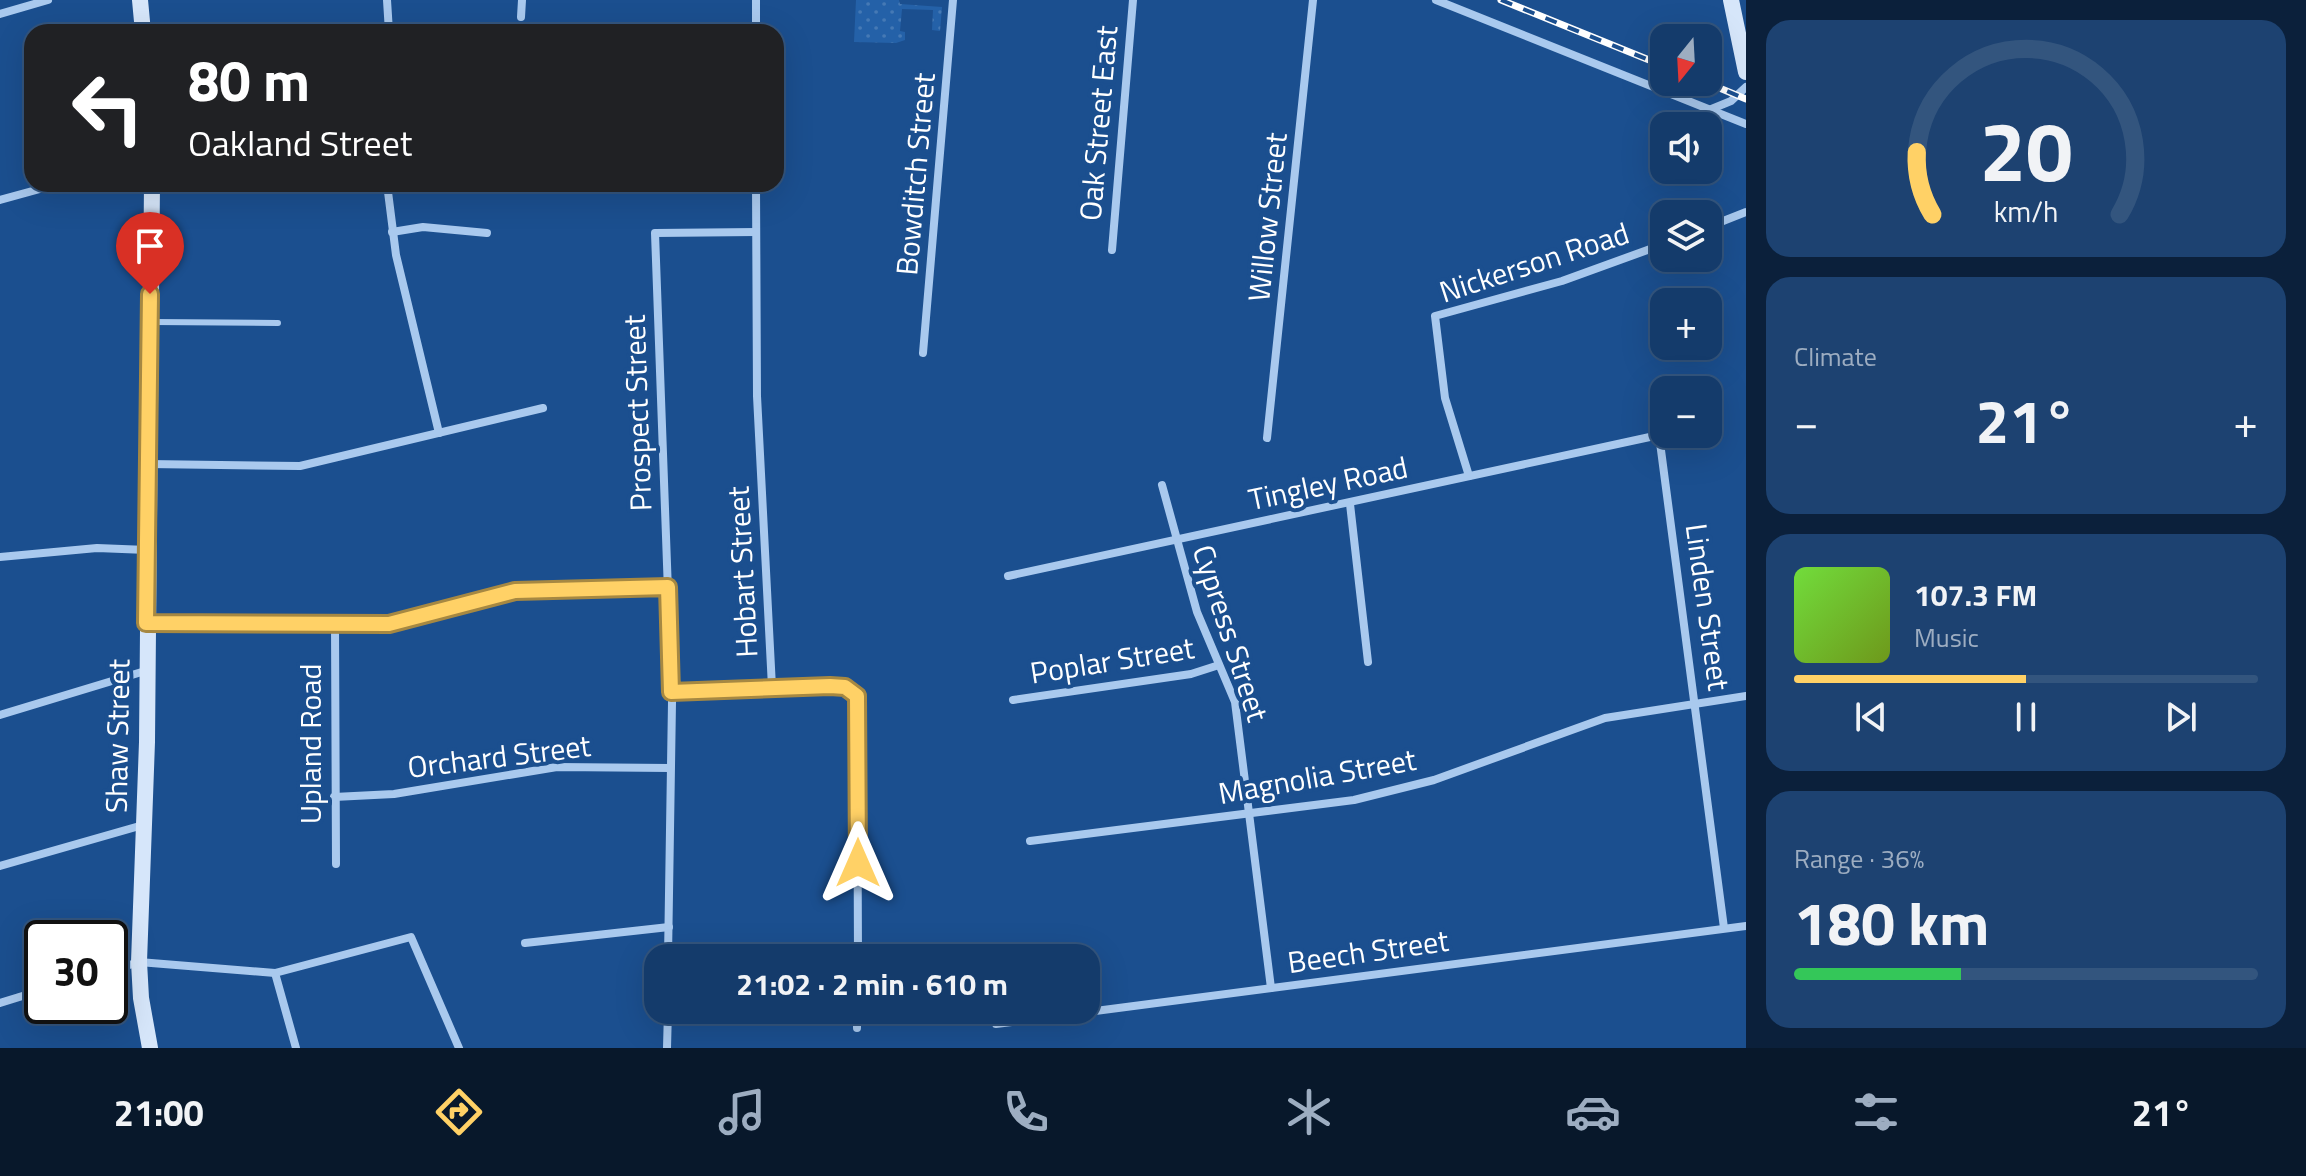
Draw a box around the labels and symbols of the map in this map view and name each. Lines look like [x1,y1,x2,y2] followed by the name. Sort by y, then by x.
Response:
[1067,23,1129,223] street label: Oak Street East
[1650,24,1722,96] north arrow
[883,70,947,277] street label: Bowditch Street
[1235,130,1299,304] street label: Willow Street
[1433,210,1635,314] street label: Nickerson Road
[116,212,184,294] pin
[611,314,663,512] street label: Prospect Street
[1244,444,1412,522] street label: Tingley Road
[715,485,769,659] street label: Hobart Street
[1674,521,1743,694] street label: Linden Street
[1181,539,1281,728] street label: Cypress Street
[1027,624,1198,696] street label: Poplar Street
[93,658,141,813] street label: Shaw Street
[287,664,333,824] street label: Upland Road
[405,722,594,790] street label: Orchard Street
[1214,736,1420,816] street label: Magnolia Street
[816,821,900,905] position arrow
[1285,917,1452,985] street label: Beech Street
[24,920,128,1024] speed limit sign: 30

